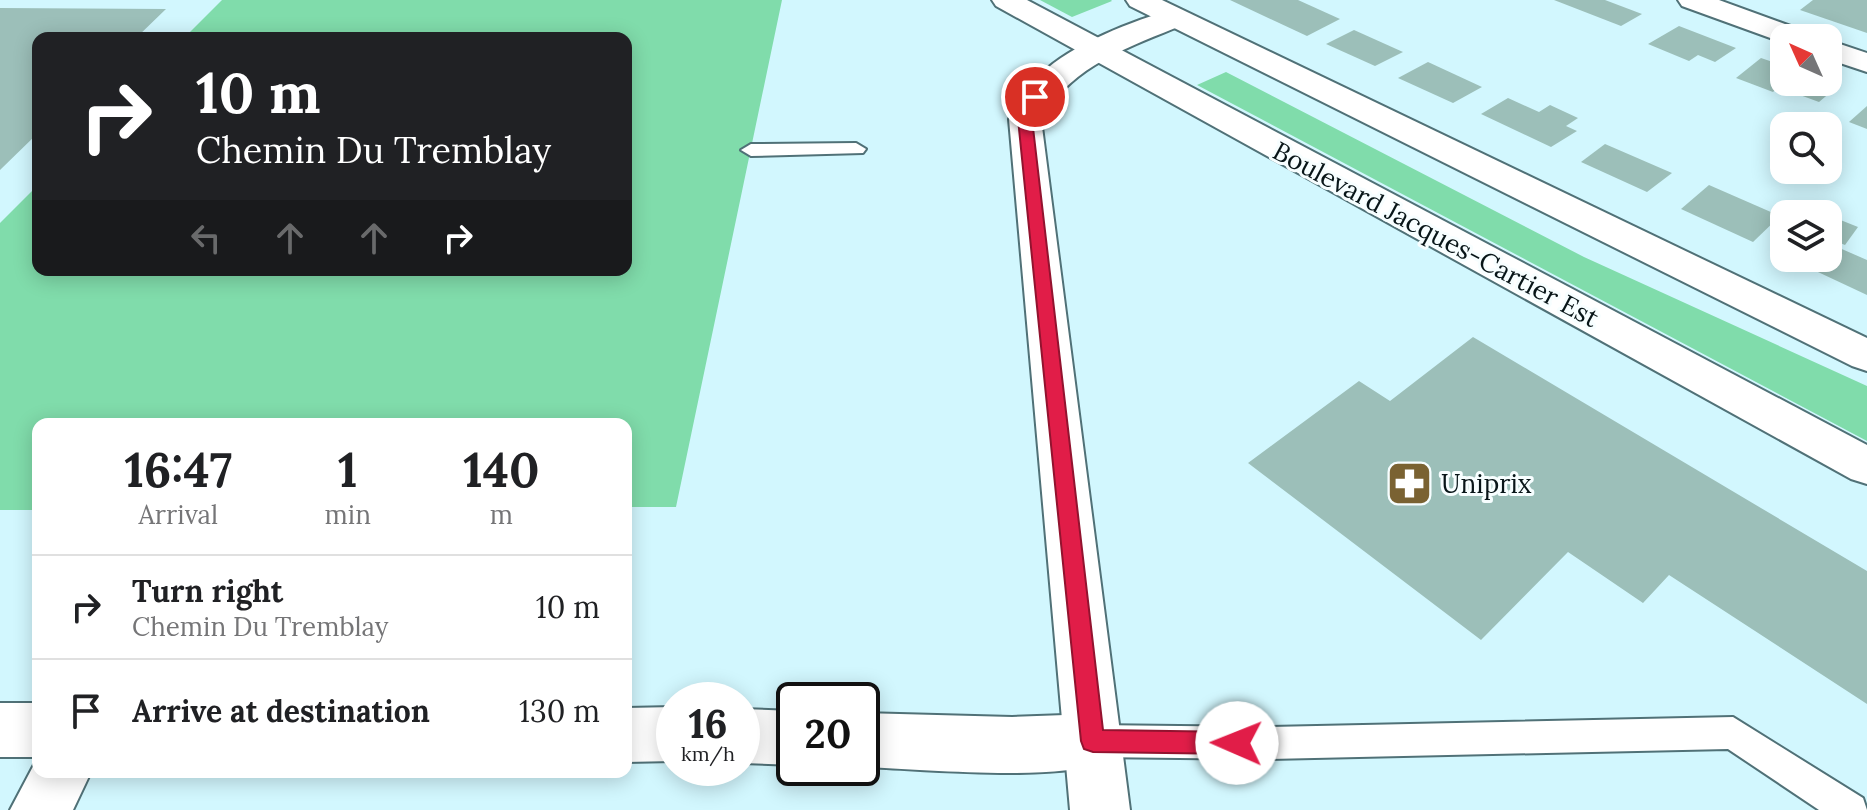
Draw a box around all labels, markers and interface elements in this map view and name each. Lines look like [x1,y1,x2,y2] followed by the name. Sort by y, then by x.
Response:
[1770,24,1842,96] north arrow
[1770,24,1842,272] map controls
[196,57,321,128] text: 10 m
[1001,63,1069,131] pin
[64,64,168,168] icon: right
[1013,75,1057,119] icon: arrive
[1770,112,1842,184] button: search
[196,127,551,173] text: Chemin Du Tremblay
[1267,134,1605,334] street label: Boulevard Jacques-Cartier Est
[1770,200,1842,272] button: layers
[184,216,228,260] icon: left
[268,216,312,260] icon: ahead
[352,216,396,260] icon: ahead
[436,216,480,260] icon: right
[124,439,232,500] text: 16:47
[338,439,358,500] text: 1
[463,439,540,500] text: 140
[1386,459,1434,507] pharmacy icon: Uniprix
[1441,467,1532,500] place label: Uniprix
[139,498,218,531] text: Arrival
[325,498,371,531] text: min
[490,498,513,531] text: m
[132,572,283,610] text: Turn right
[64,585,108,629] icon: right
[536,588,600,626] text: 10 m
[132,610,389,643] text: Chemin Du Tremblay
[776,682,880,786] speed limit sign: 20
[64,689,108,733] icon: arrive
[132,692,430,730] text: Arrive at destination
[519,692,600,730] text: 130 m
[688,698,728,749] text: 16
[1195,701,1279,785] position arrow
[681,741,735,766] text: km/h

